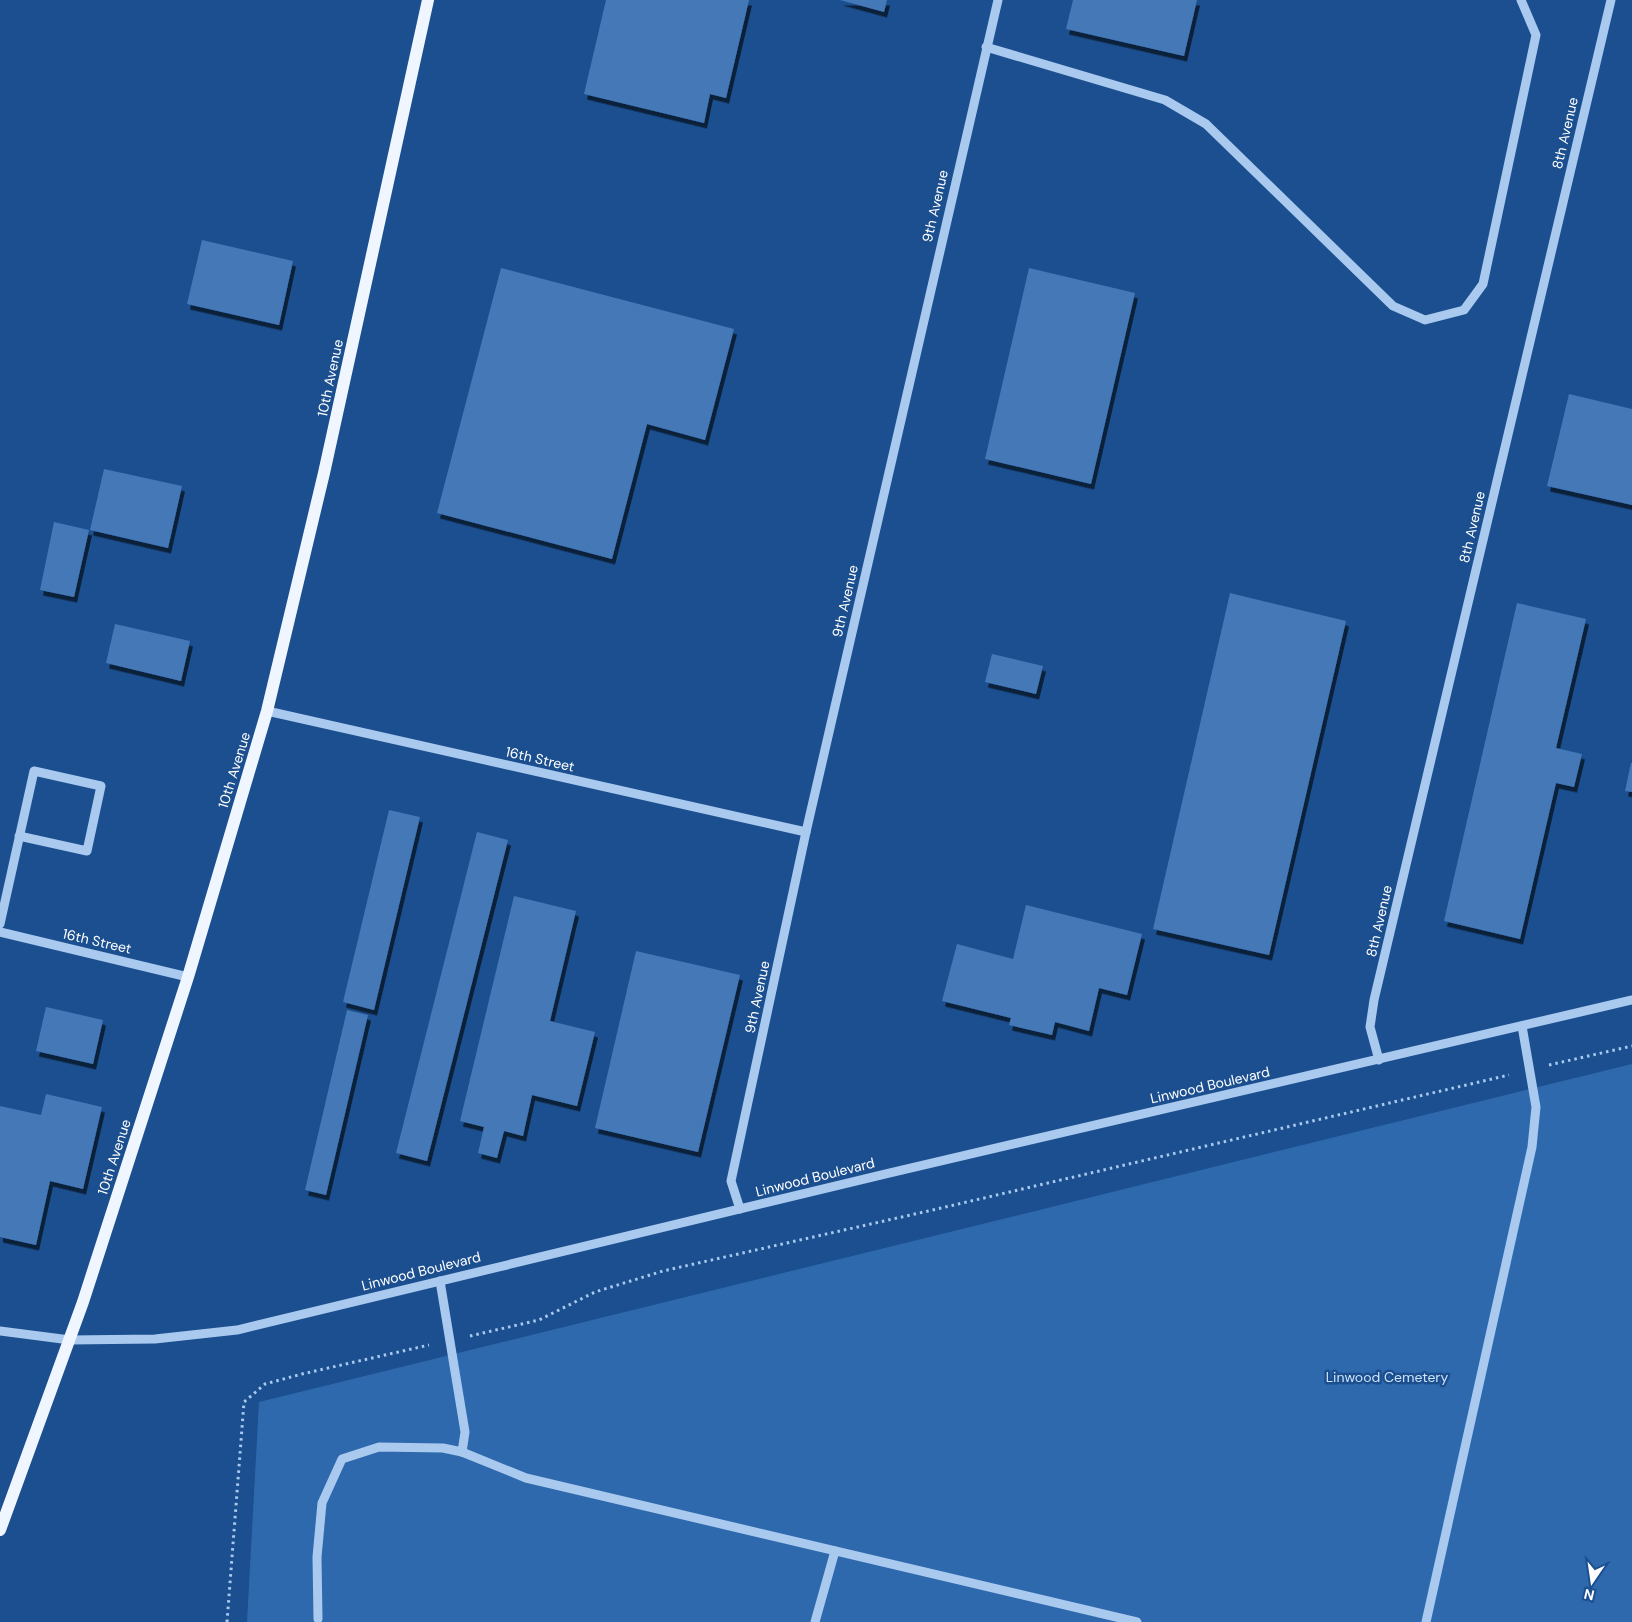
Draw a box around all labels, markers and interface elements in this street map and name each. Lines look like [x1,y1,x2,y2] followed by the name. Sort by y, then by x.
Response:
[1548,95,1582,171] street label: 8th Avenue
[918,168,952,244] street label: 9th Avenue
[313,338,347,418] street label: 10th Avenue
[1455,489,1489,565] street label: 8th Avenue
[828,563,862,639] street label: 9th Avenue
[214,730,254,810] street label: 10th Avenue
[504,742,576,776] street label: 16th Street
[1362,883,1396,959] street label: 8th Avenue
[61,924,133,958] street label: 16th Street
[741,959,773,1035] street label: 9th Avenue
[1148,1062,1272,1108] street label: Linwood Boulevard
[93,1117,135,1197] street label: 10th Avenue
[754,1153,876,1201] street label: Linwood Boulevard
[360,1247,482,1295] street label: Linwood Boulevard
[1326,1368,1449,1386] park label: Linwood Cemetery
[1567,1557,1617,1607] north arrow
[1582,1585,1596,1605] text: N

